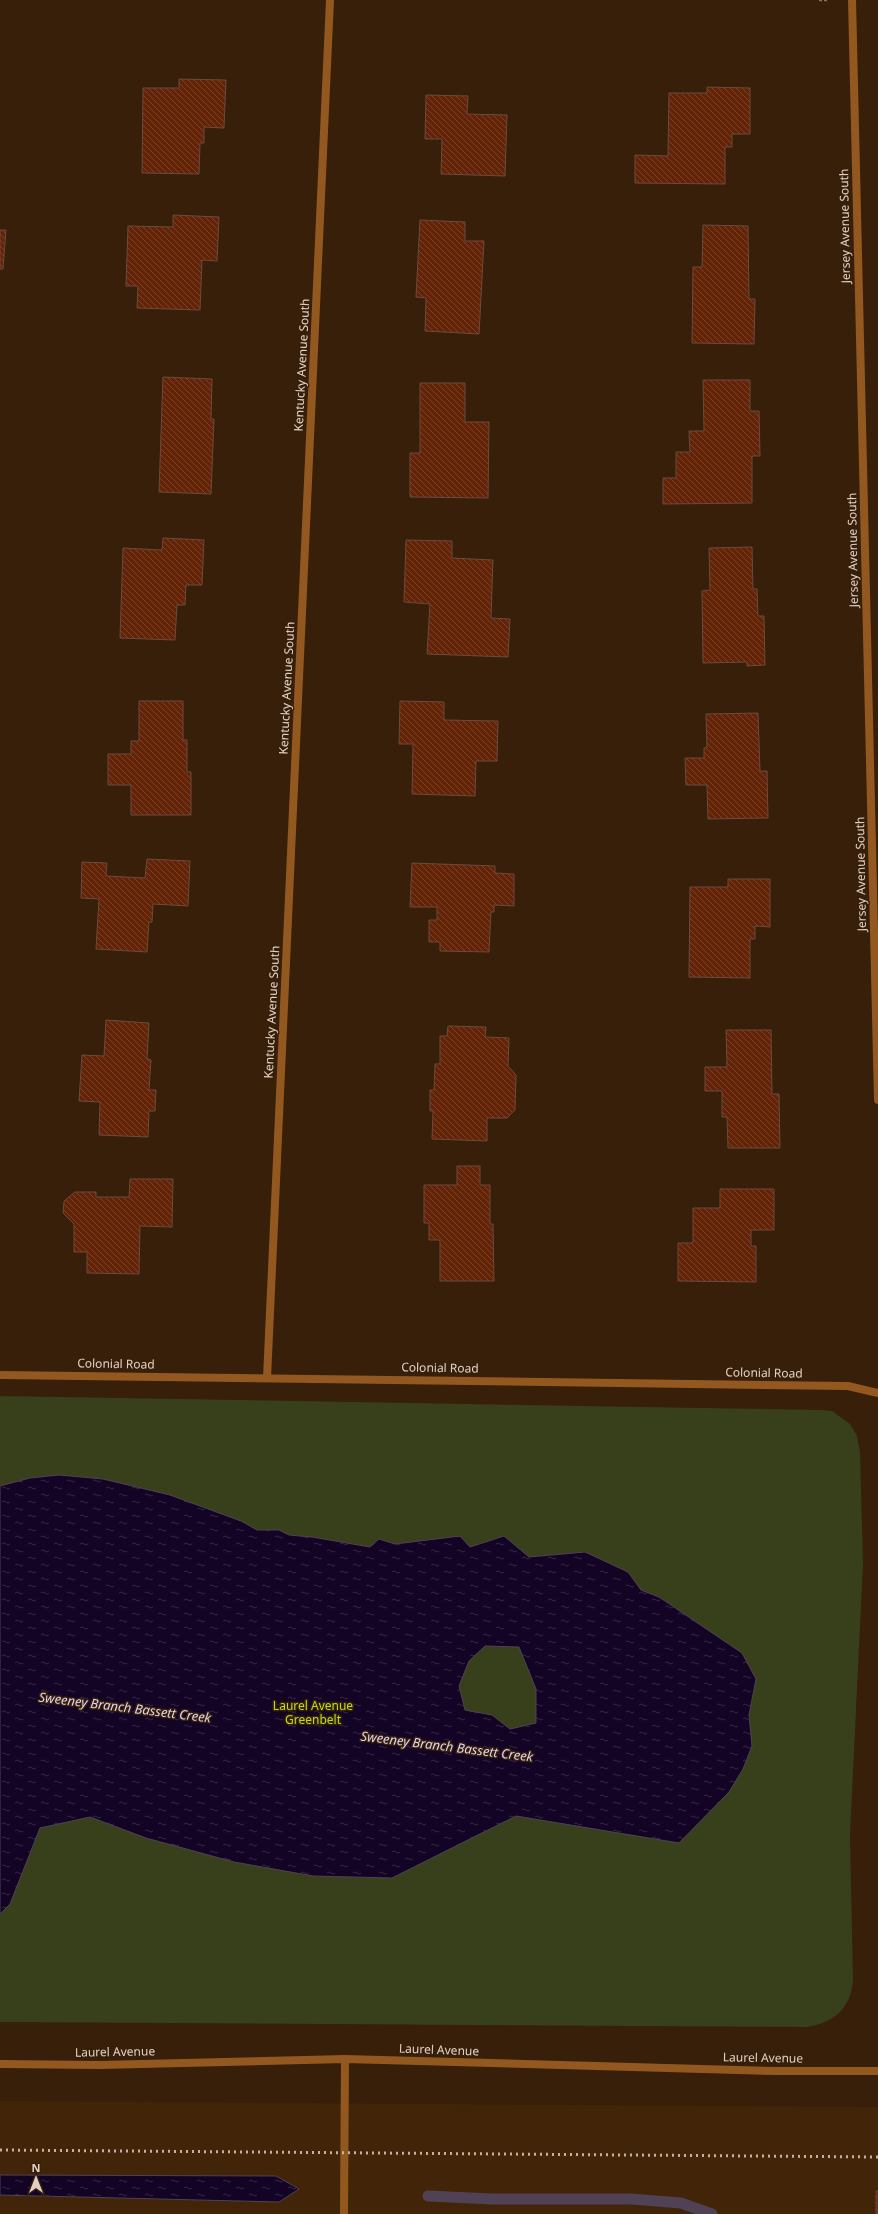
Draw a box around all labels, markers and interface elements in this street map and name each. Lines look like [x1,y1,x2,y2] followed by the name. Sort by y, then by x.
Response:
[835,168,854,285] street label: Jersey Avenue South
[290,298,313,432] street label: Kentucky Avenue South
[843,492,862,609] street label: Jersey Avenue South
[275,621,298,755] street label: Kentucky Avenue South
[851,816,870,933] street label: Jersey Avenue South
[260,945,283,1079] street label: Kentucky Avenue South
[77,1354,155,1373] street label: Colonial Road
[401,1358,479,1377] street label: Colonial Road
[725,1363,803,1382] street label: Colonial Road
[38,1687,213,1727] water label: Sweeney Branch Bassett Creek
[273,1697,353,1728] park label: Laurel Avenue Greenbelt
[360,1726,535,1766] water label: Sweeney Branch Bassett Creek
[399,2040,480,2059] street label: Laurel Avenue
[75,2042,155,2061] street label: Laurel Avenue
[723,2048,804,2067] street label: Laurel Avenue
[16,2158,56,2198] north arrow
[32,2160,40,2175] text: N

